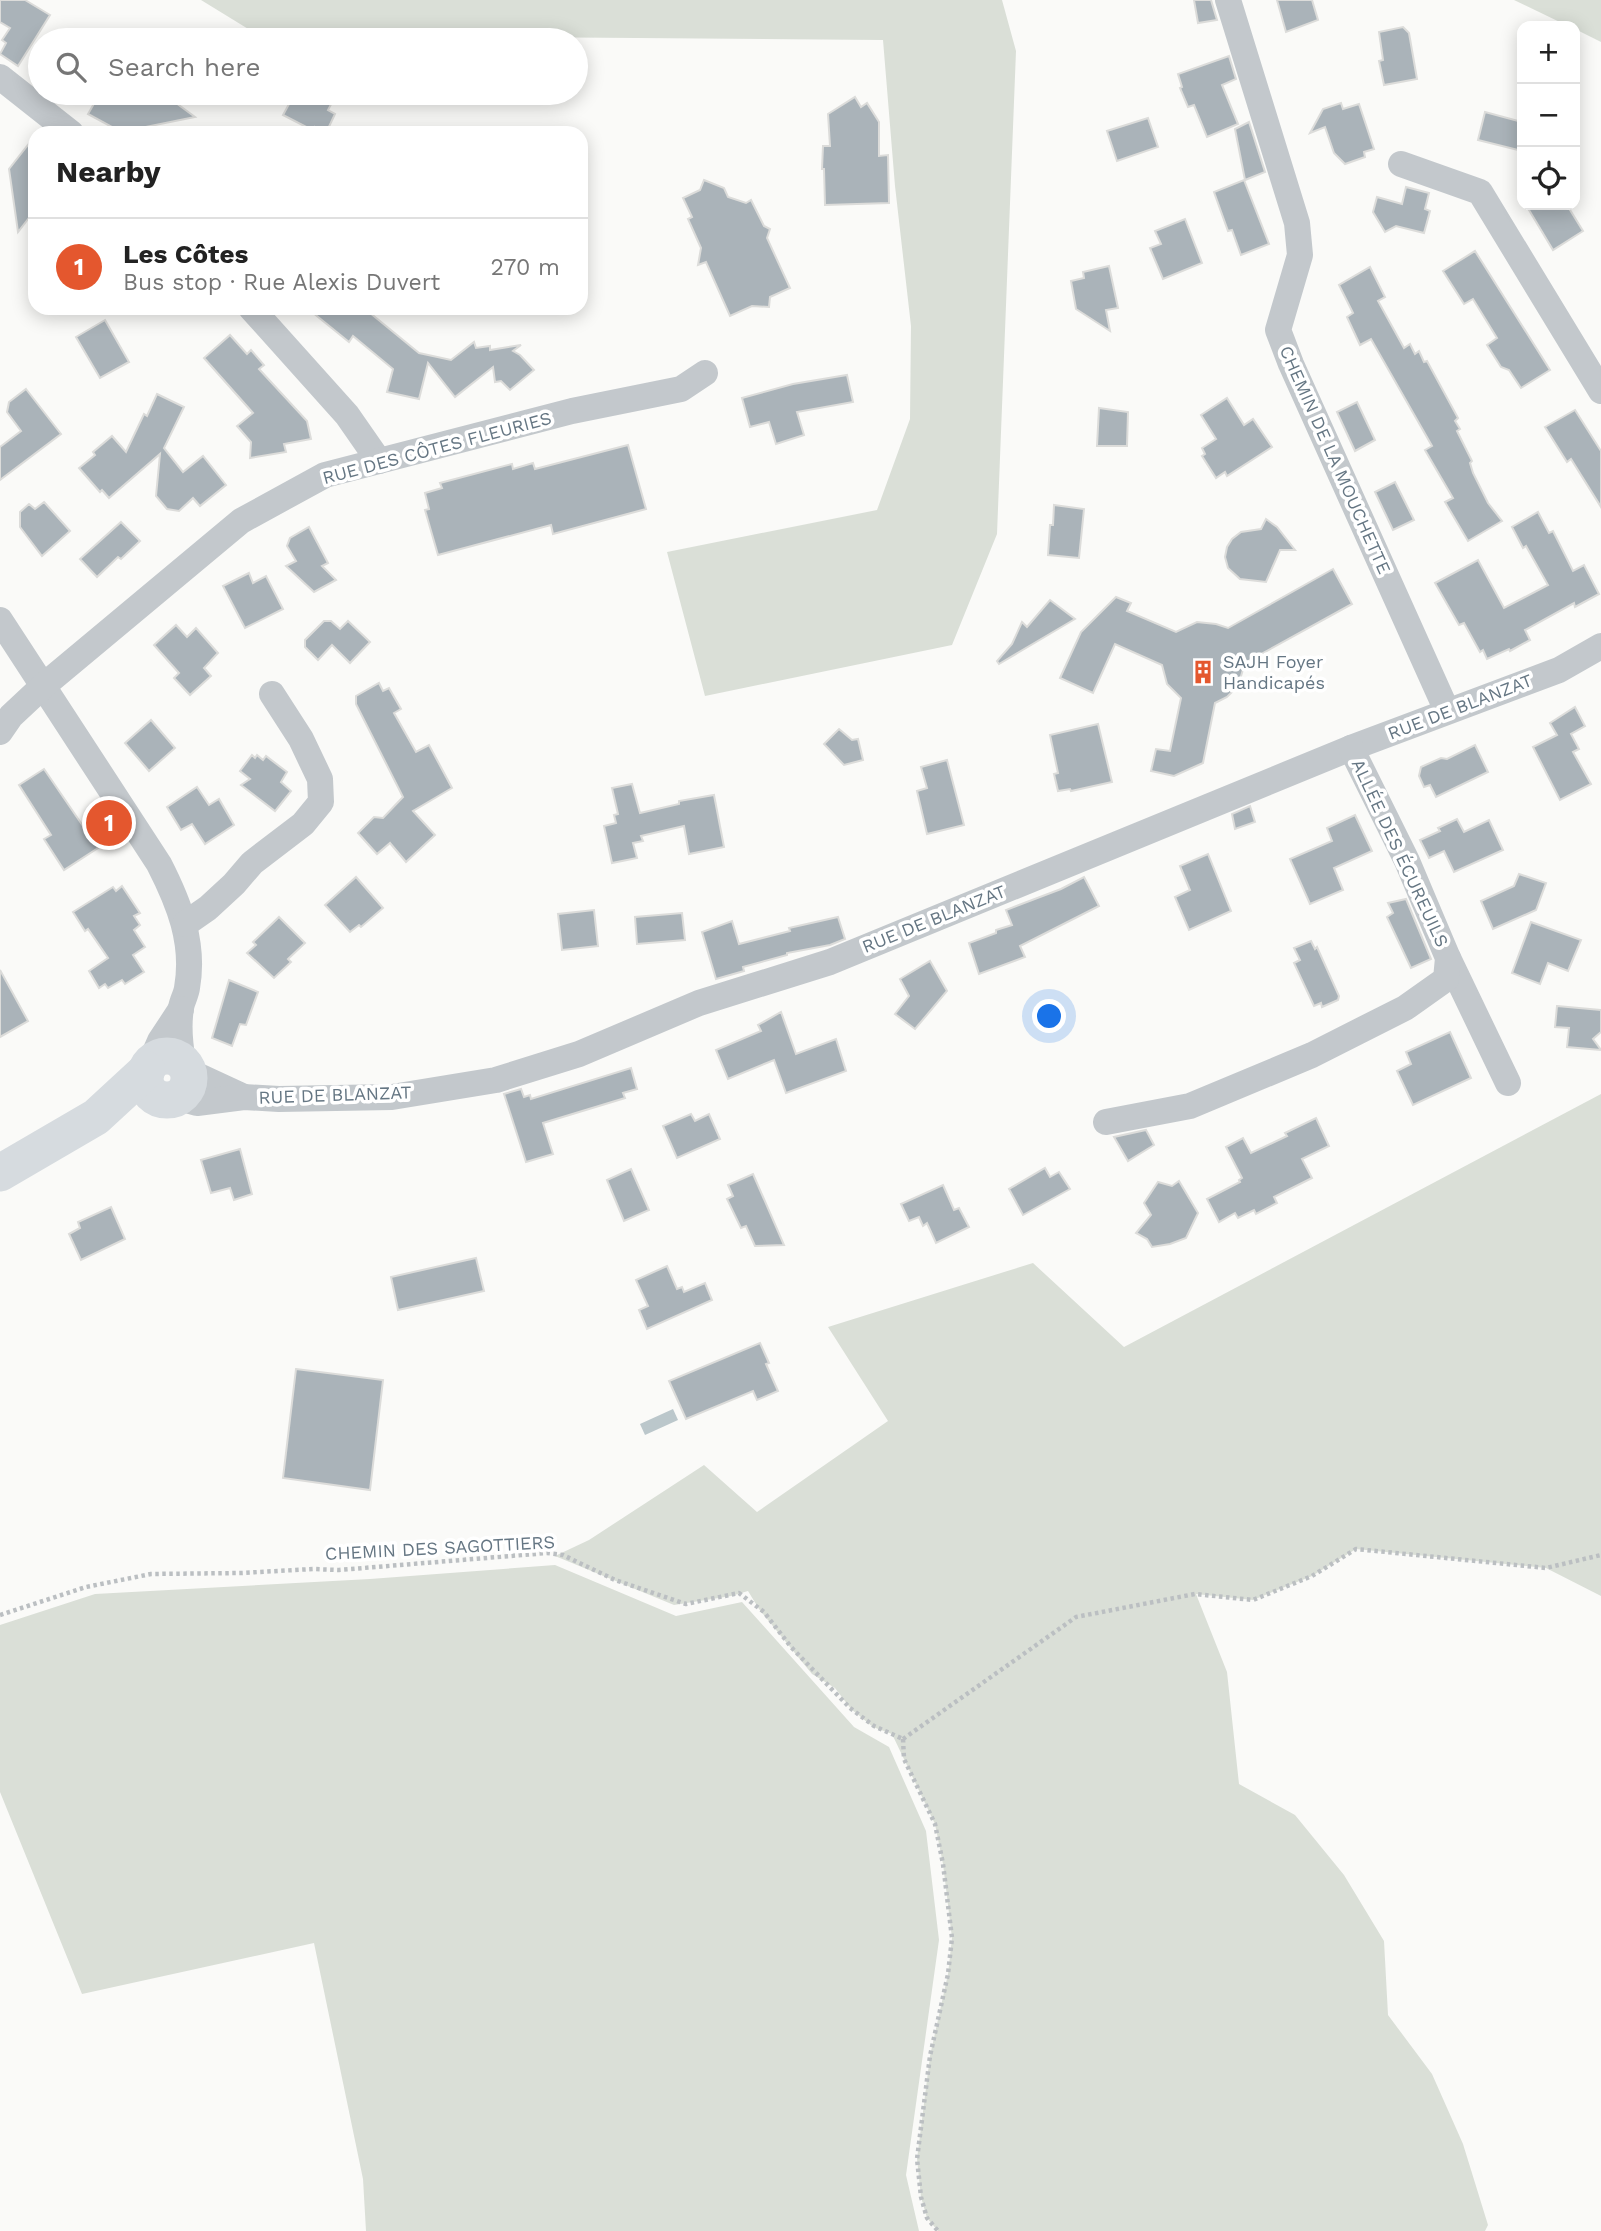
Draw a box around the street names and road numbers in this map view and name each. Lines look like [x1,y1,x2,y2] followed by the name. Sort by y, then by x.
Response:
[1276,342,1395,577] street label: CHEMIN DE LA MOUCHETTE
[320,407,554,488] street label: RUE DES CÔTES FLEURIES
[1385,669,1535,744] street label: RUE DE BLANZAT
[1348,756,1453,950] street label: ALLÉE DES ÉCUREUILS
[859,880,1009,957] street label: RUE DE BLANZAT
[258,1081,412,1108] street label: RUE DE BLANZAT
[324,1531,555,1564] street label: CHEMIN DES SAGOTTIERS

